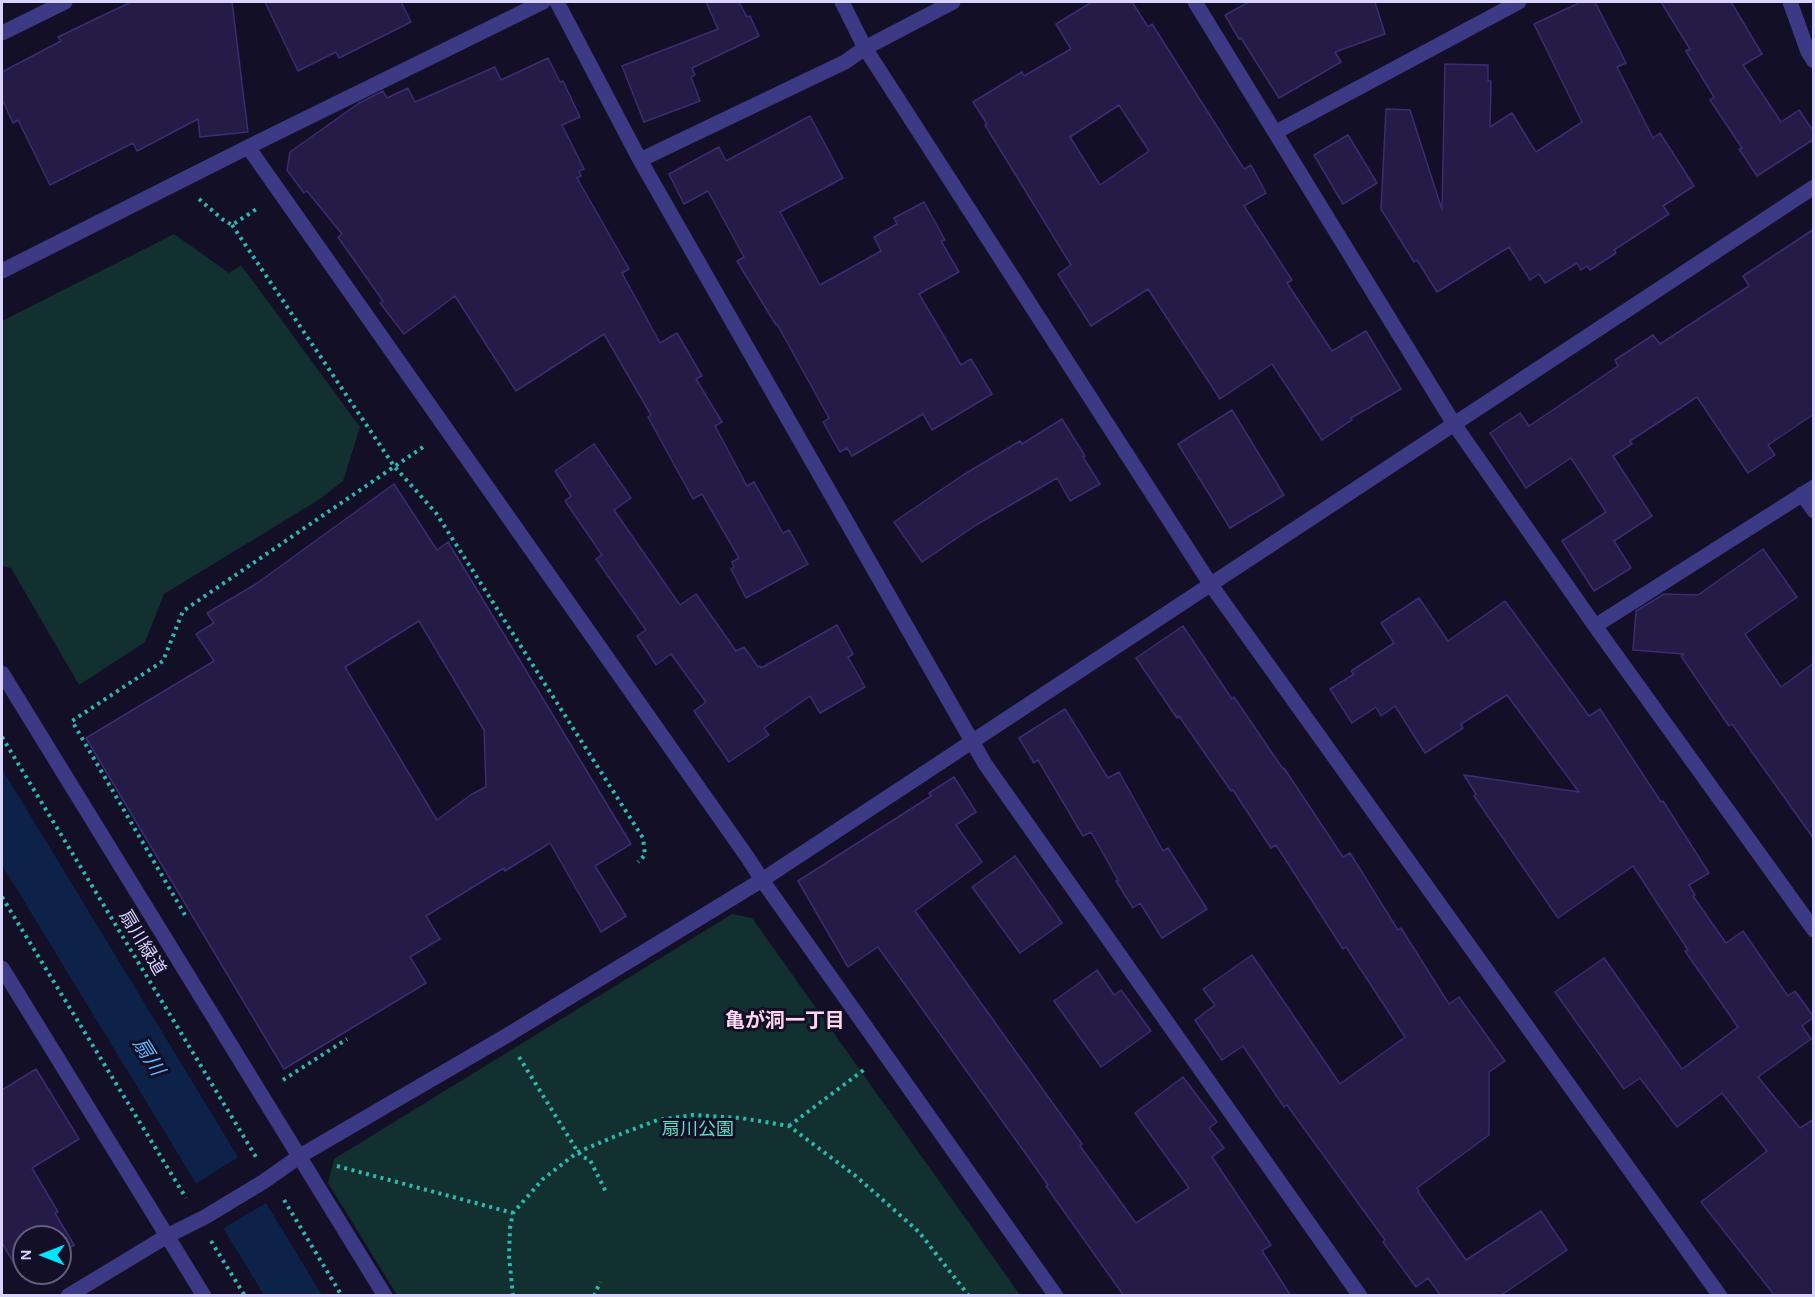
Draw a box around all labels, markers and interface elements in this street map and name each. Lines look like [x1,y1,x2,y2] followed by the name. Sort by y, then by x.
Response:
[114,907,170,979] street label: 扇川緑道
[725,1009,845,1033] district label: 亀が洞一丁目
[127,1034,169,1080] water label: 扇川
[662,1119,734,1141] park label: 扇川公園
[12,1225,72,1285] north arrow
[16,1249,35,1261] text: N

